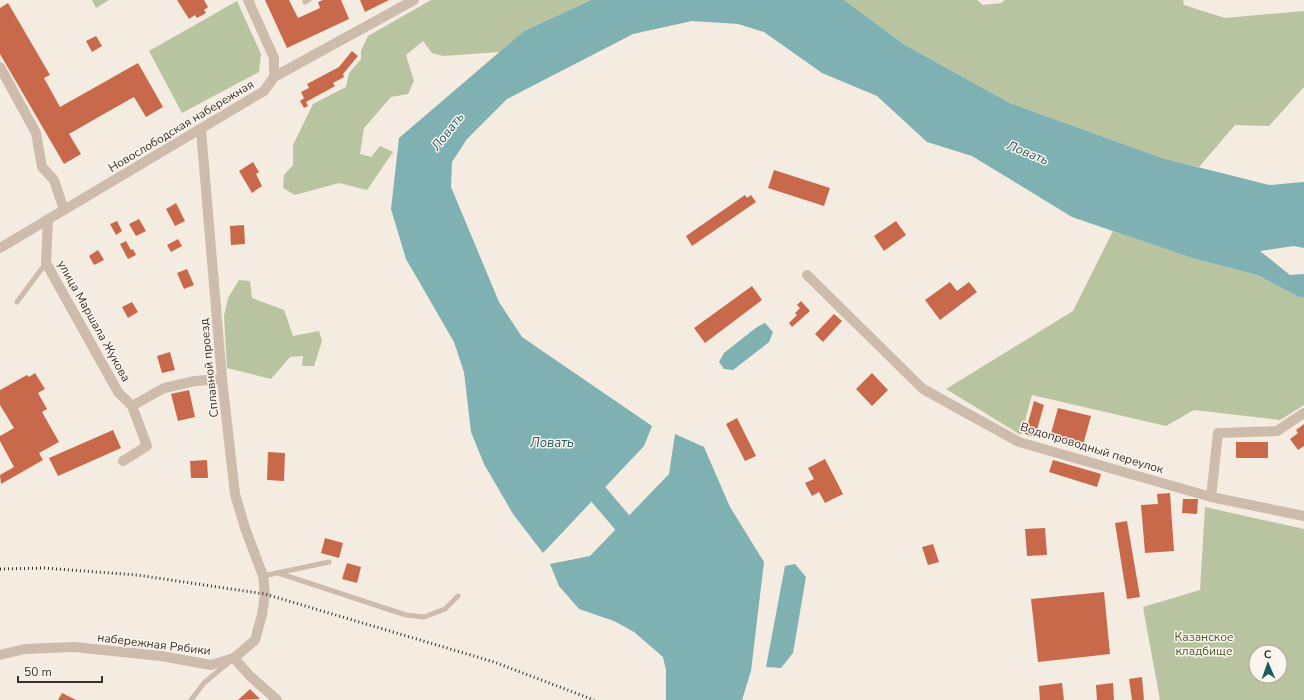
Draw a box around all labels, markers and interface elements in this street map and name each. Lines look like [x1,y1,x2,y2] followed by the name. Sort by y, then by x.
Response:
[105,76,257,176] street label: Новослободская набережная
[427,109,468,155] water label: Ловать
[1003,136,1051,169] water label: Ловать
[54,257,134,385] street label: улица Маршала Жукова
[196,318,222,418] street label: Сплавной проезд
[1018,419,1166,478] street label: Водопроводный переулок
[529,434,574,452] water label: Ловать
[96,629,212,659] street label: набережная Рябики
[1175,629,1233,659] park label: Казанское кладбище
[1248,644,1288,684] north arrow
[1264,647,1272,662] text: С
[18,658,102,684] scale bar
[24,664,52,680] text: 50 m

